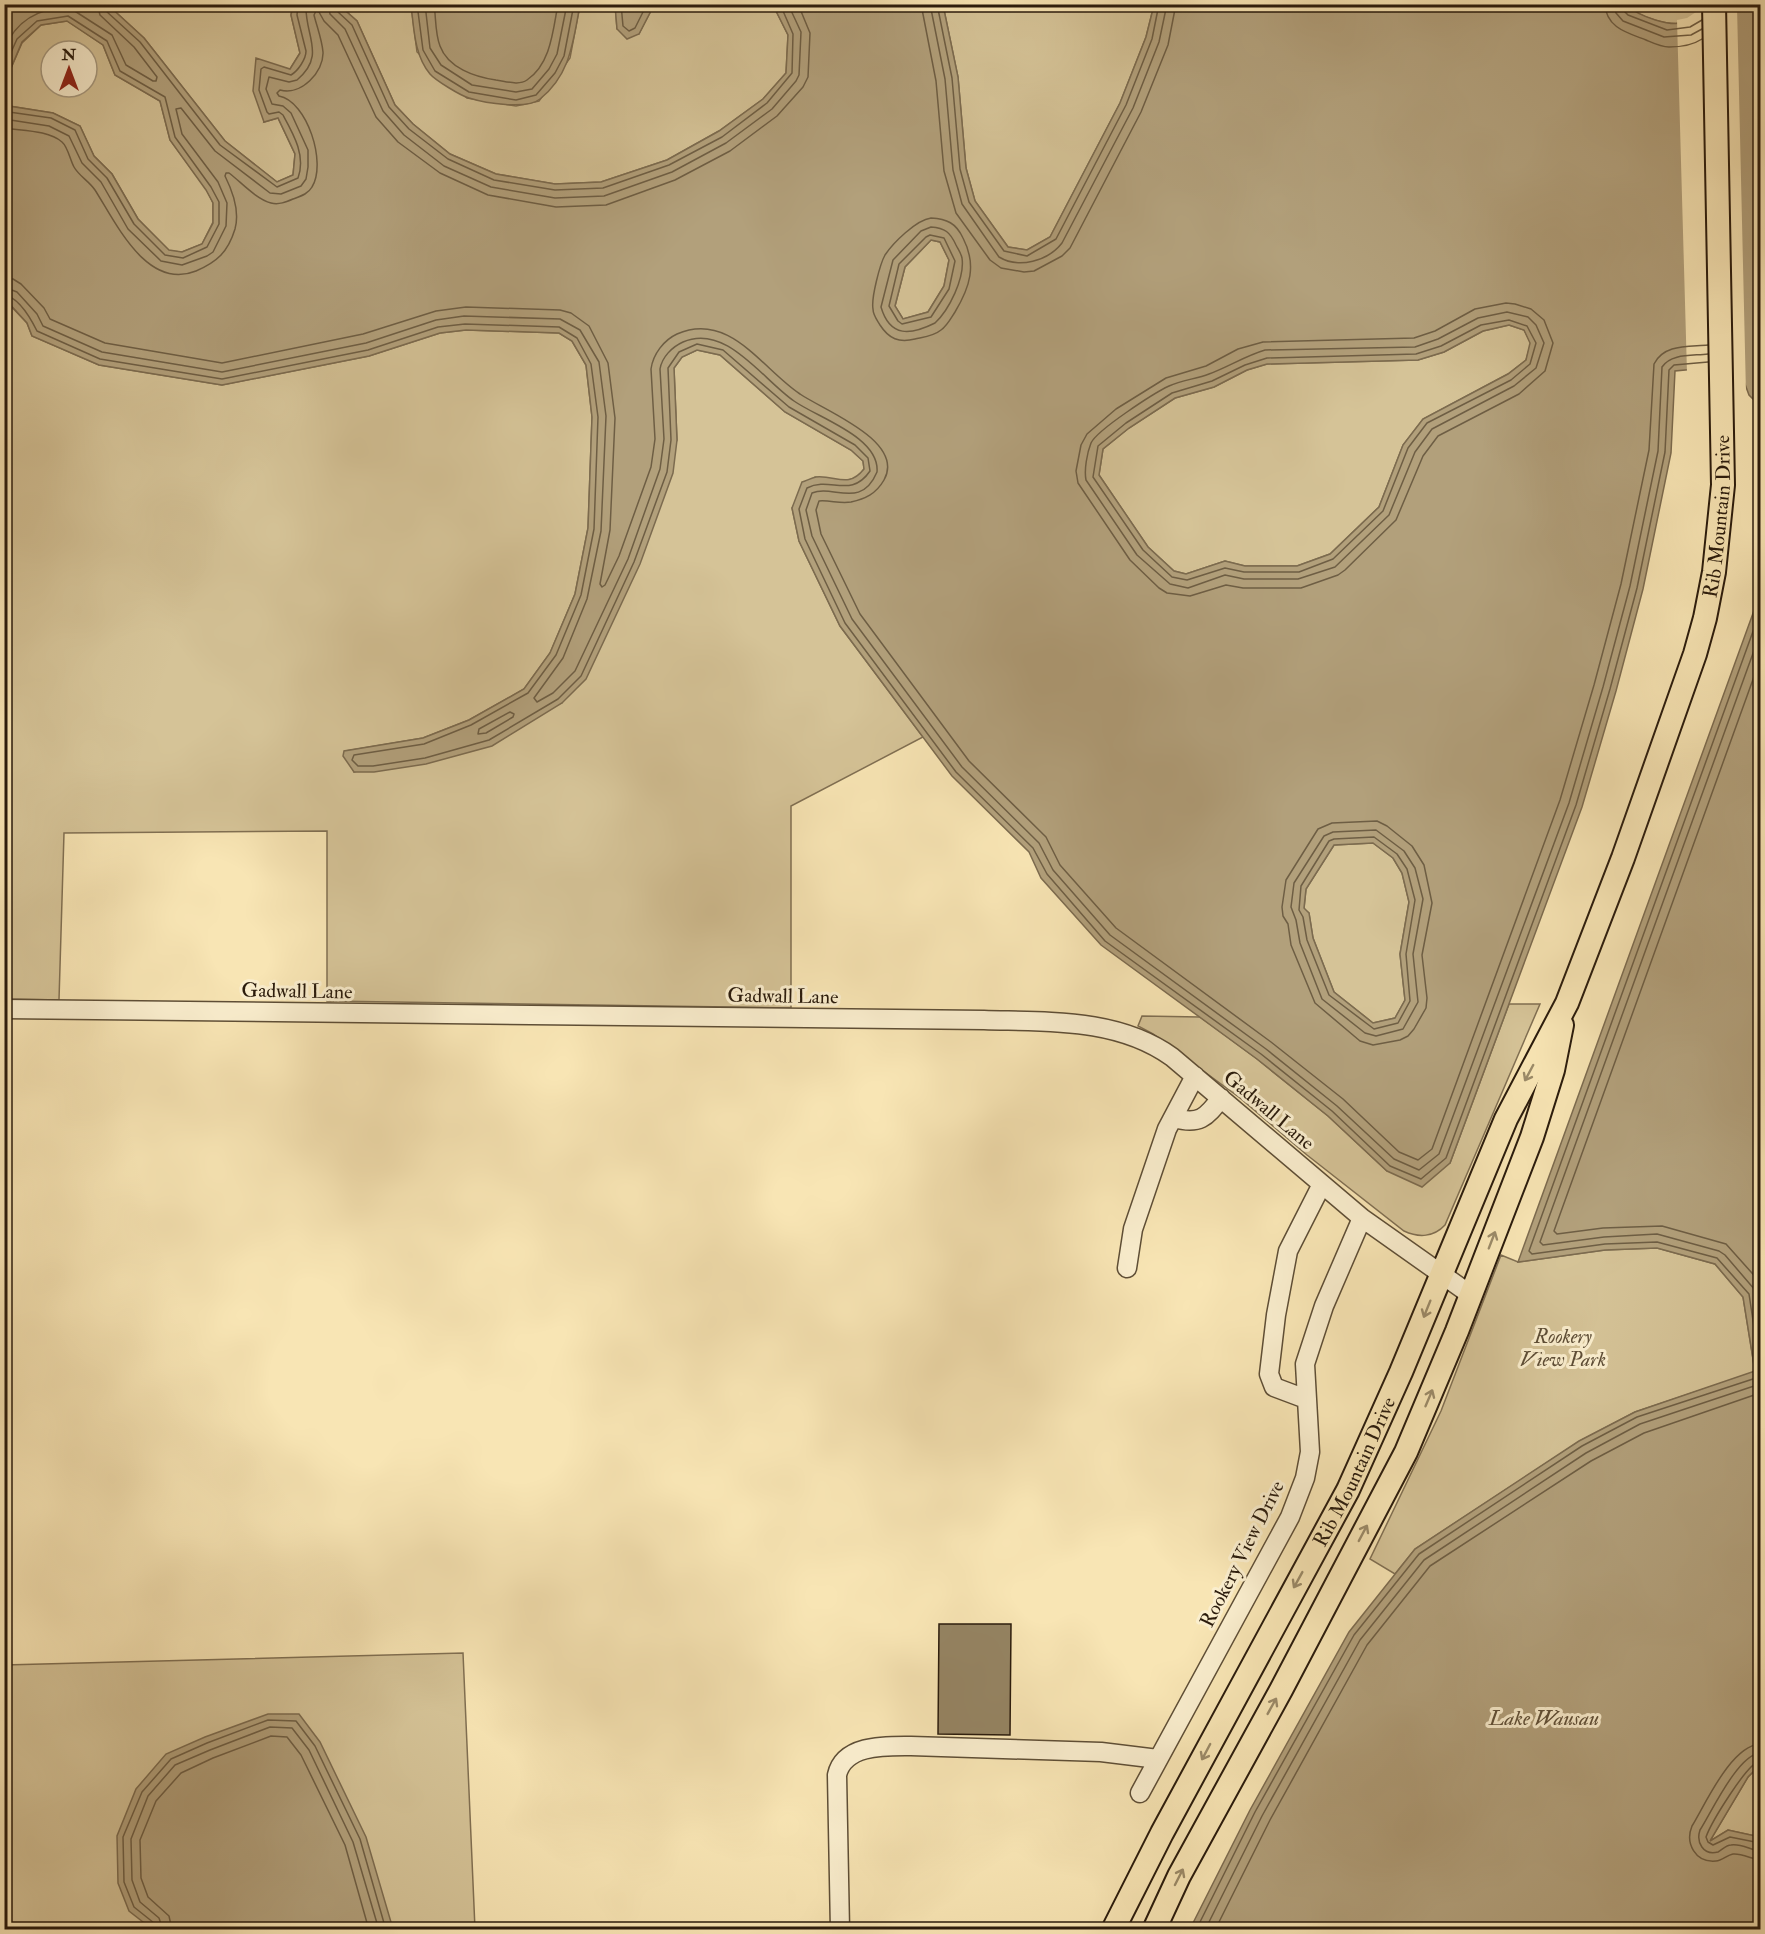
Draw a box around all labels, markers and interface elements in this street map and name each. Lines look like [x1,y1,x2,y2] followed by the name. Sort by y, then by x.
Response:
[39,39,99,99] north arrow
[61,45,77,65] text: N
[1697,435,1736,600] street label: Rib Mountain Drive
[241,978,353,1004] street label: Gadwall Lane
[727,983,839,1009] street label: Gadwall Lane
[1523,1063,1534,1081] one-way arrow
[1218,1065,1320,1155] street label: Gadwall Lane
[1487,1232,1498,1250] one-way arrow
[1421,1300,1432,1318] one-way arrow
[1520,1324,1606,1372] park label: Rookery View Park
[1424,1389,1435,1407] one-way arrow
[1307,1393,1401,1551] street label: Rib Mountain Drive
[1194,1476,1290,1632] street label: Rookery View Drive
[1357,1525,1369,1542] one-way arrow
[1292,1571,1304,1588] one-way arrow
[1267,1697,1278,1715] one-way arrow
[1488,1705,1599,1732] water label: Lake Wausau
[1199,1742,1211,1760] one-way arrow
[1174,1868,1185,1886] one-way arrow

